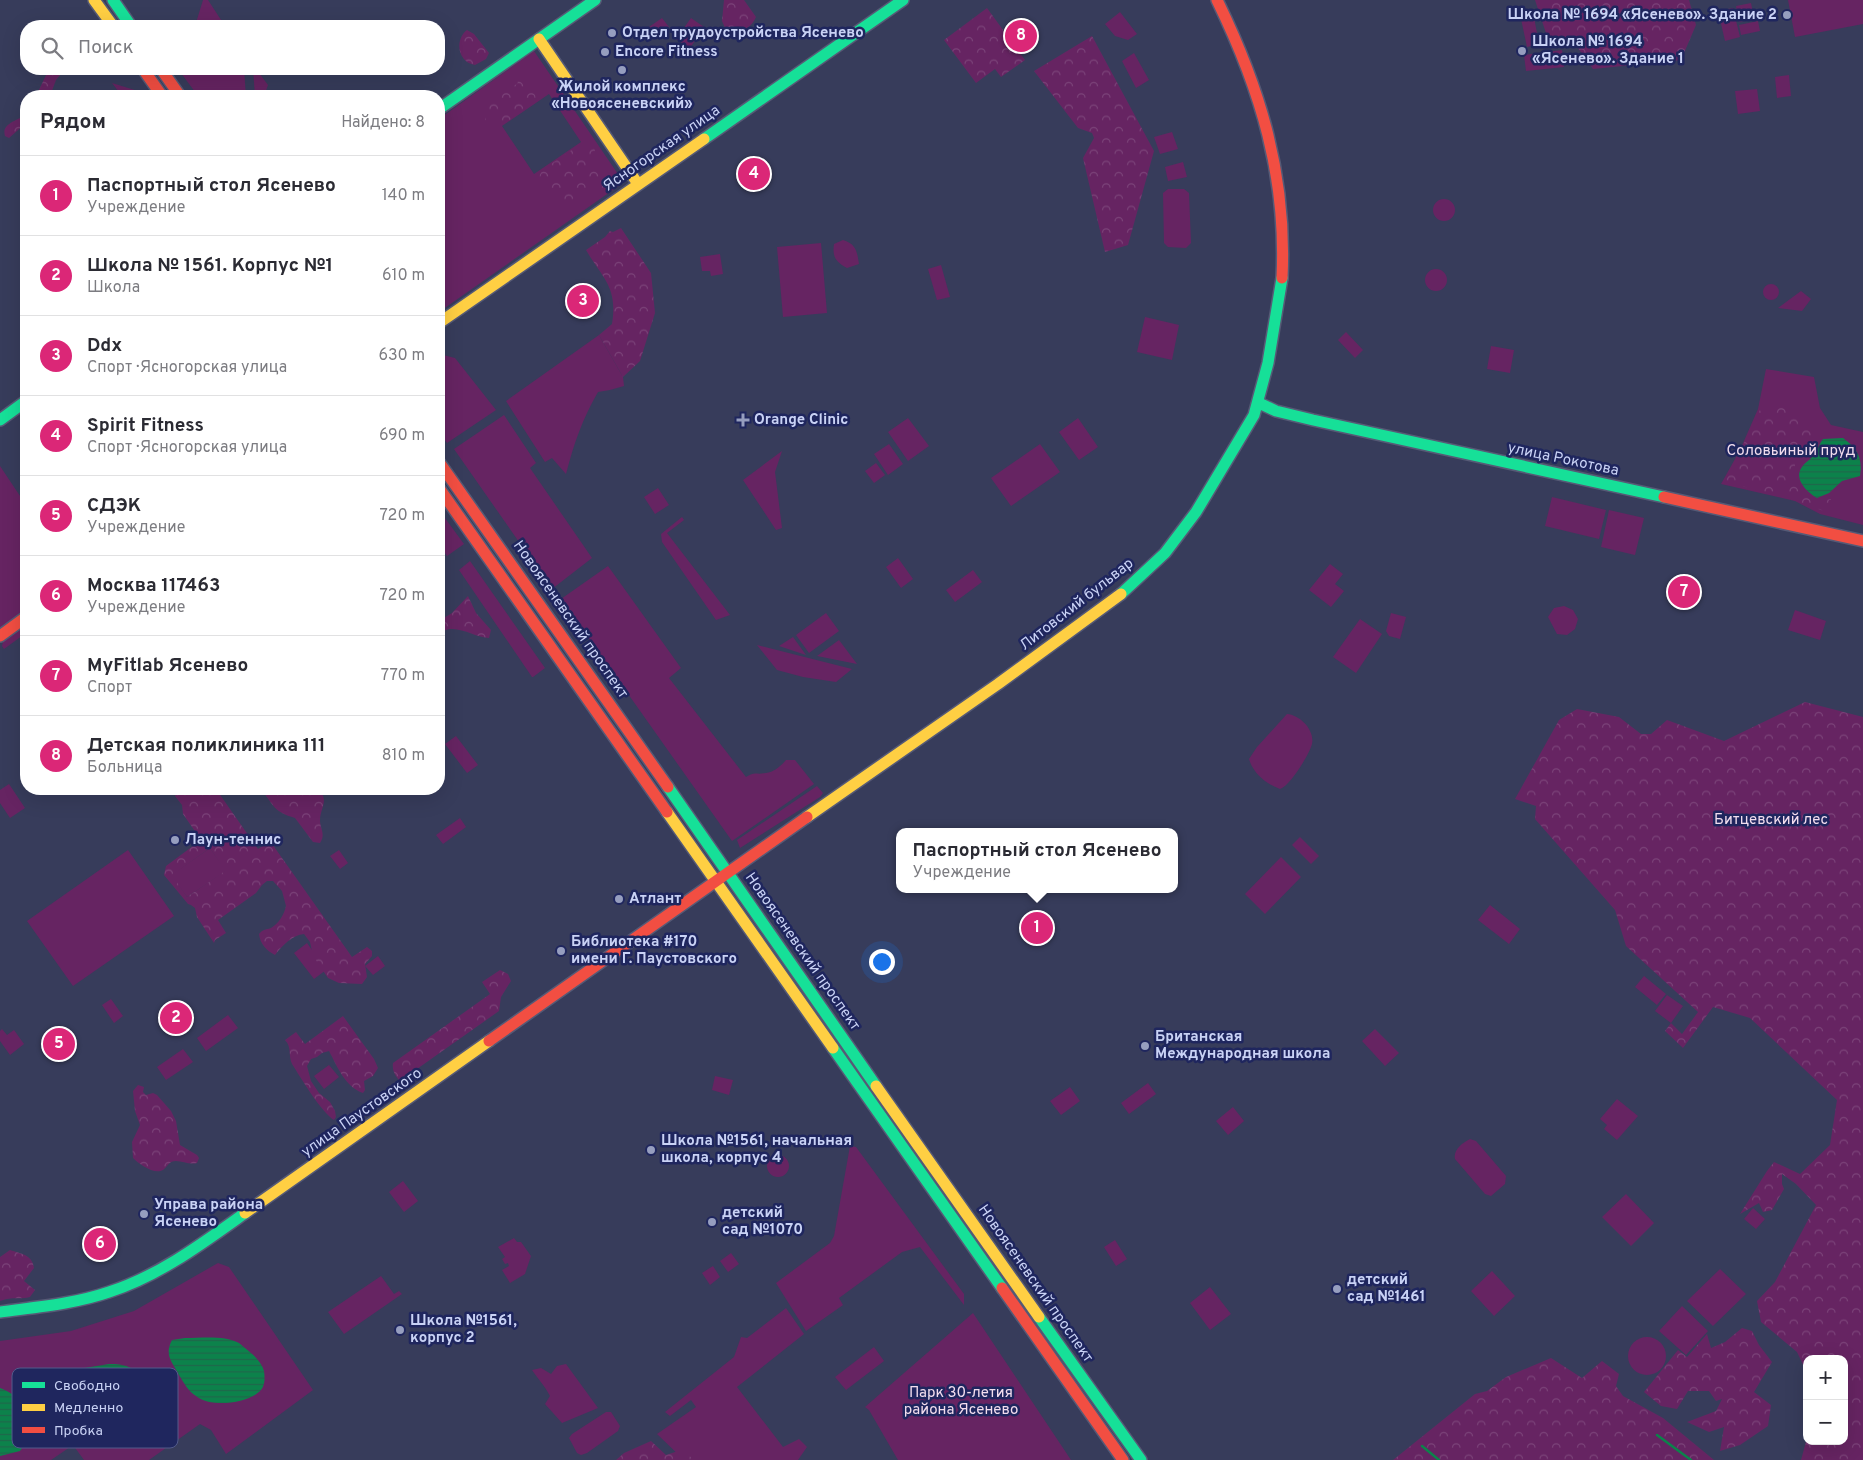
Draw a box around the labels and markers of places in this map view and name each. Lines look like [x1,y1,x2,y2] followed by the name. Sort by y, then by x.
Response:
[1507,6,1777,25] place label: Школа № 1694 «Ясенево». Здание 2
[1781,9,1793,21] marker: Школа № 1694 «Ясенево». Здание 2
[1005,17,1037,55] pin: 8
[622,24,864,43] place label: Отдел трудоустройства Ясенево
[606,27,618,39] marker: Отдел трудоустройства Ясенево
[1532,33,1684,69] place label: Школа № 1694 «Ясенево». Здание 1
[615,43,718,62] place label: Encore Fitness
[1516,45,1528,57] marker: Школа № 1694 «Ясенево». Здание 1
[599,46,611,58] marker: Encore Fitness
[616,64,628,76] marker: Жилой комплекс «Новоясеневский»
[551,78,693,114] place label: Жилой комплекс «Новоясеневский»
[738,155,770,193] pin: 4
[567,282,599,320] pin: 3
[754,411,848,430] place label: Orange Clinic
[736,413,750,427] marker: Orange Clinic
[1668,573,1700,611] pin: 7
[185,831,281,850] place label: Лаун-теннис
[169,834,181,846] marker: Лаун-теннис
[629,890,681,909] place label: Атлант
[613,893,625,905] marker: Атлант
[1021,909,1053,947] pin: 1
[571,933,737,969] place label: Библиотека #170 имени Г. Паустовского
[555,945,567,957] marker: Библиотека #170 имени Г. Паустовского
[160,999,192,1037] pin: 2
[43,1025,75,1063] pin: 5
[1155,1028,1330,1064] place label: Британская Международная школа
[1139,1040,1151,1052] marker: Британская Международная школа
[661,1132,852,1168] place label: Школа №1561, начальная школа, корпус 4
[645,1144,657,1156] marker: Школа №1561, начальная школа, корпус 4
[154,1196,263,1232] place label: Управа района Ясенево
[722,1204,803,1240] place label: детский сад №1070
[138,1208,150,1220] marker: Управа района Ясенево
[706,1216,718,1228] marker: детский сад №1070
[84,1225,116,1263] pin: 6
[1347,1271,1425,1307] place label: детский сад №1461
[1331,1283,1343,1295] marker: детский сад №1461
[410,1312,517,1348] place label: Школа №1561, корпус 2
[394,1324,406,1336] marker: Школа №1561, корпус 2

